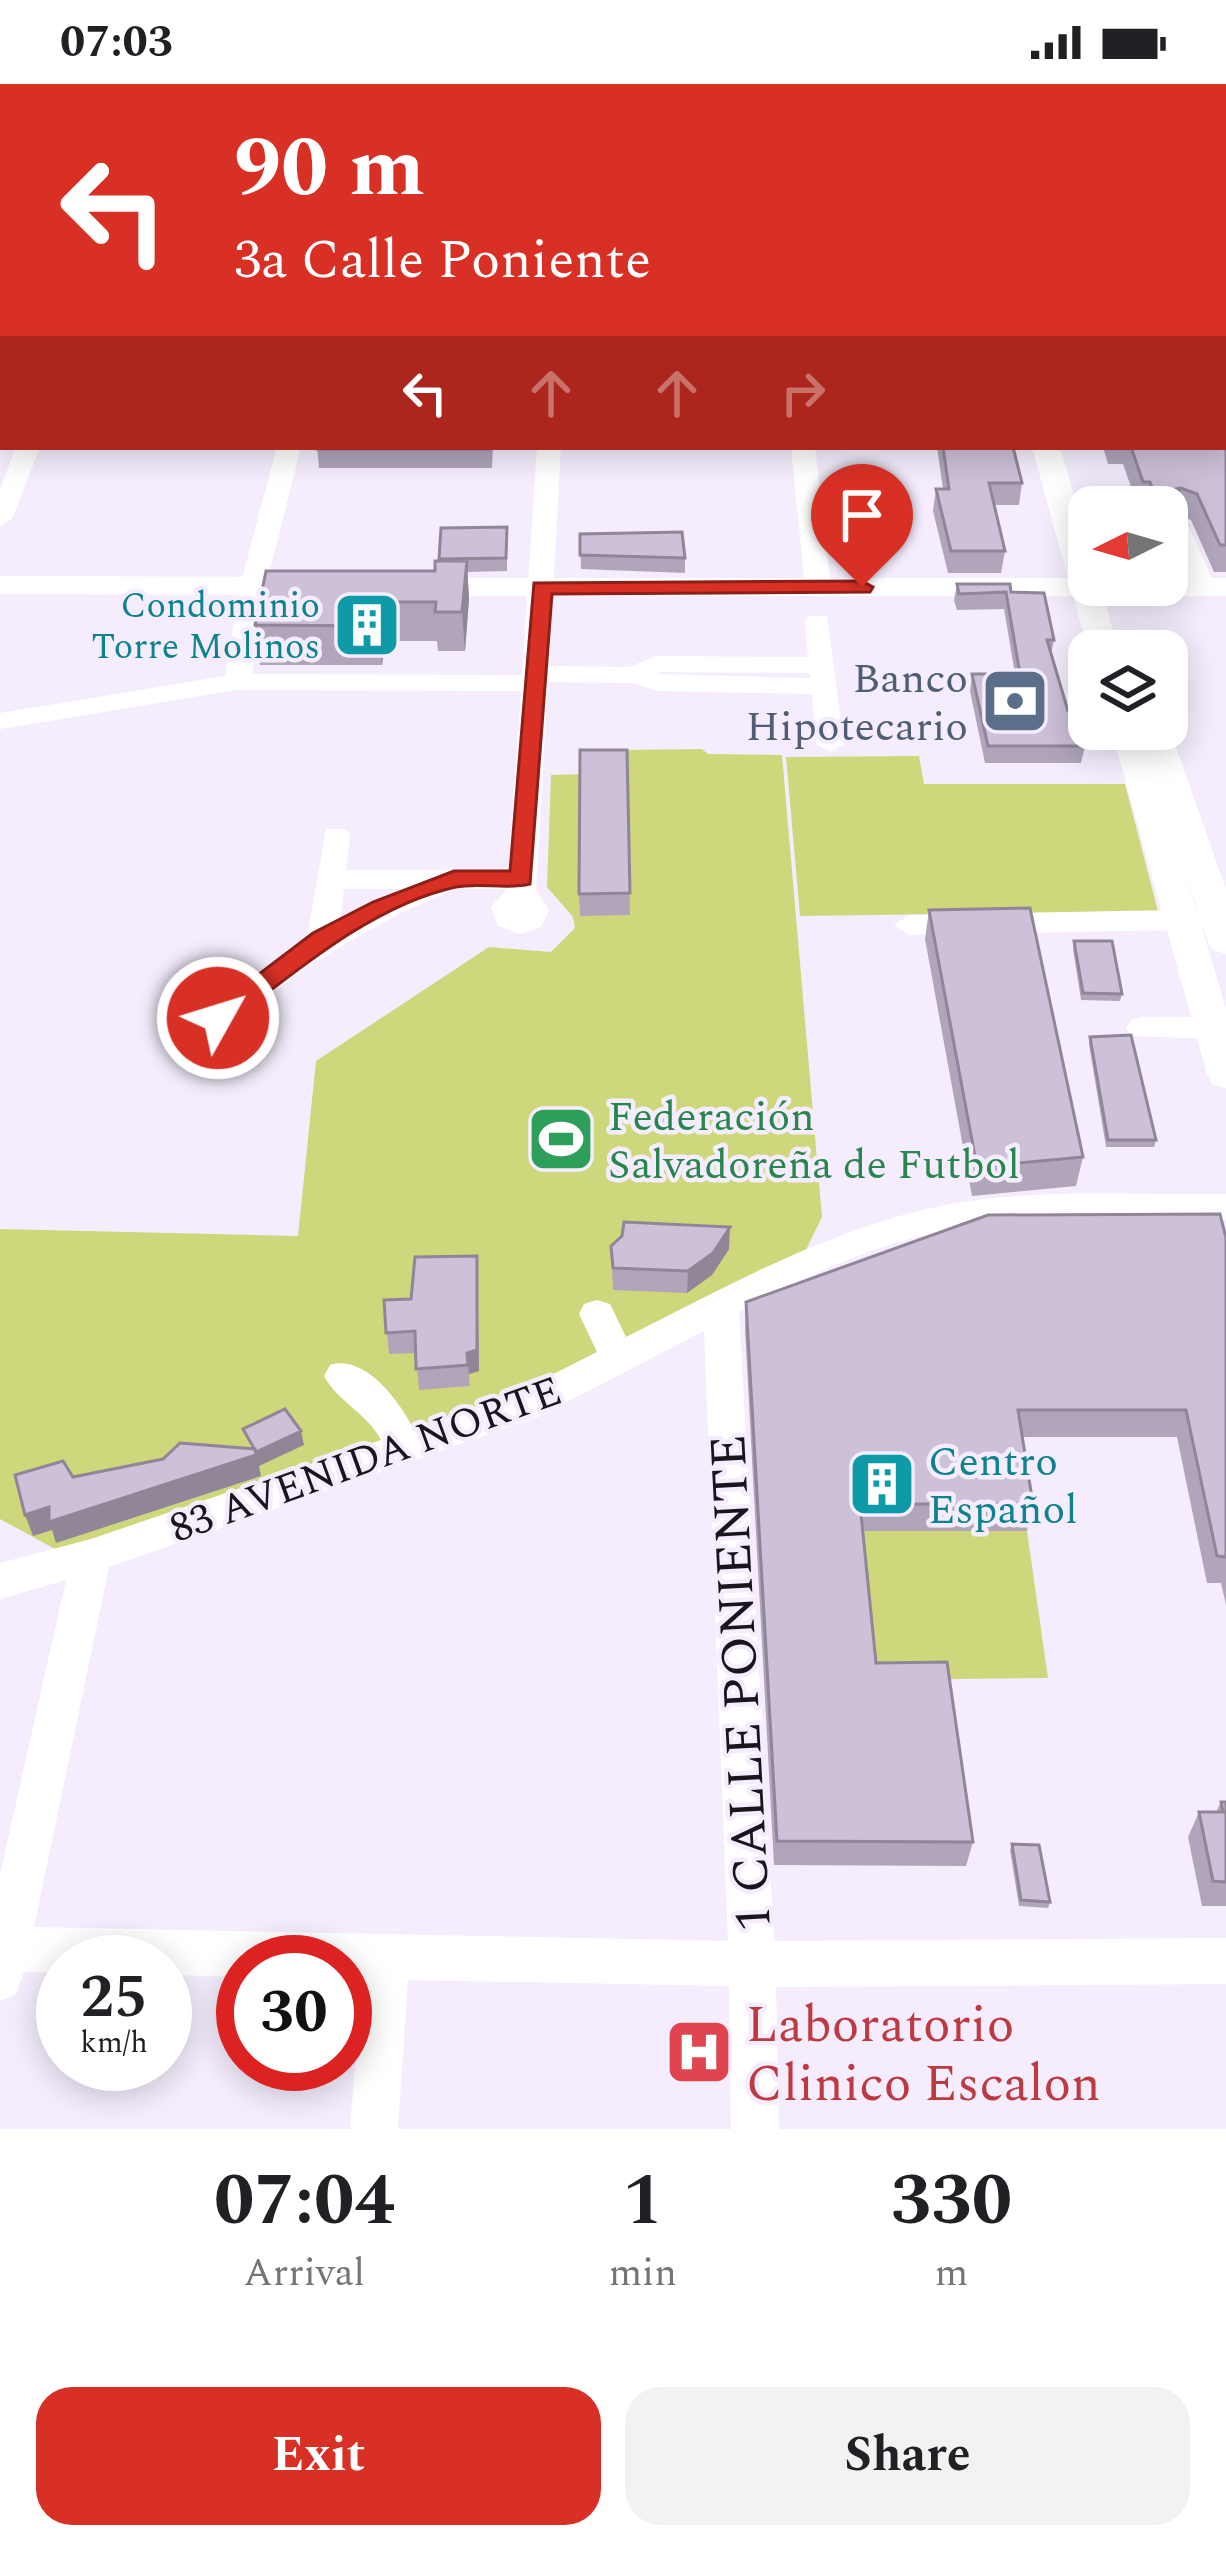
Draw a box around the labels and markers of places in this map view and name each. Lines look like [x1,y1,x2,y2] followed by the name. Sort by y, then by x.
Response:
[811,464,913,587] pin
[91,579,320,675] place label: Condominio Torre Molinos
[332,590,402,660] building icon: Condominio Torre Molinos
[746,648,968,759] place label: Banco Hipotecario
[980,666,1050,736] bank icon: Banco Hipotecario
[608,1086,1020,1197] place label: Federación Salvadoreña de Futbol
[526,1104,596,1174] sports icon: Federación Salvadoreña de Futbol
[928,1431,1078,1542] place label: Centro Español
[847,1449,917,1519] building icon: Centro Español
[746,1987,1101,2124] place label: Laboratorio Clinico Escalon
[664,2017,734,2087] hospital icon: Laboratorio Clinico Escalon

